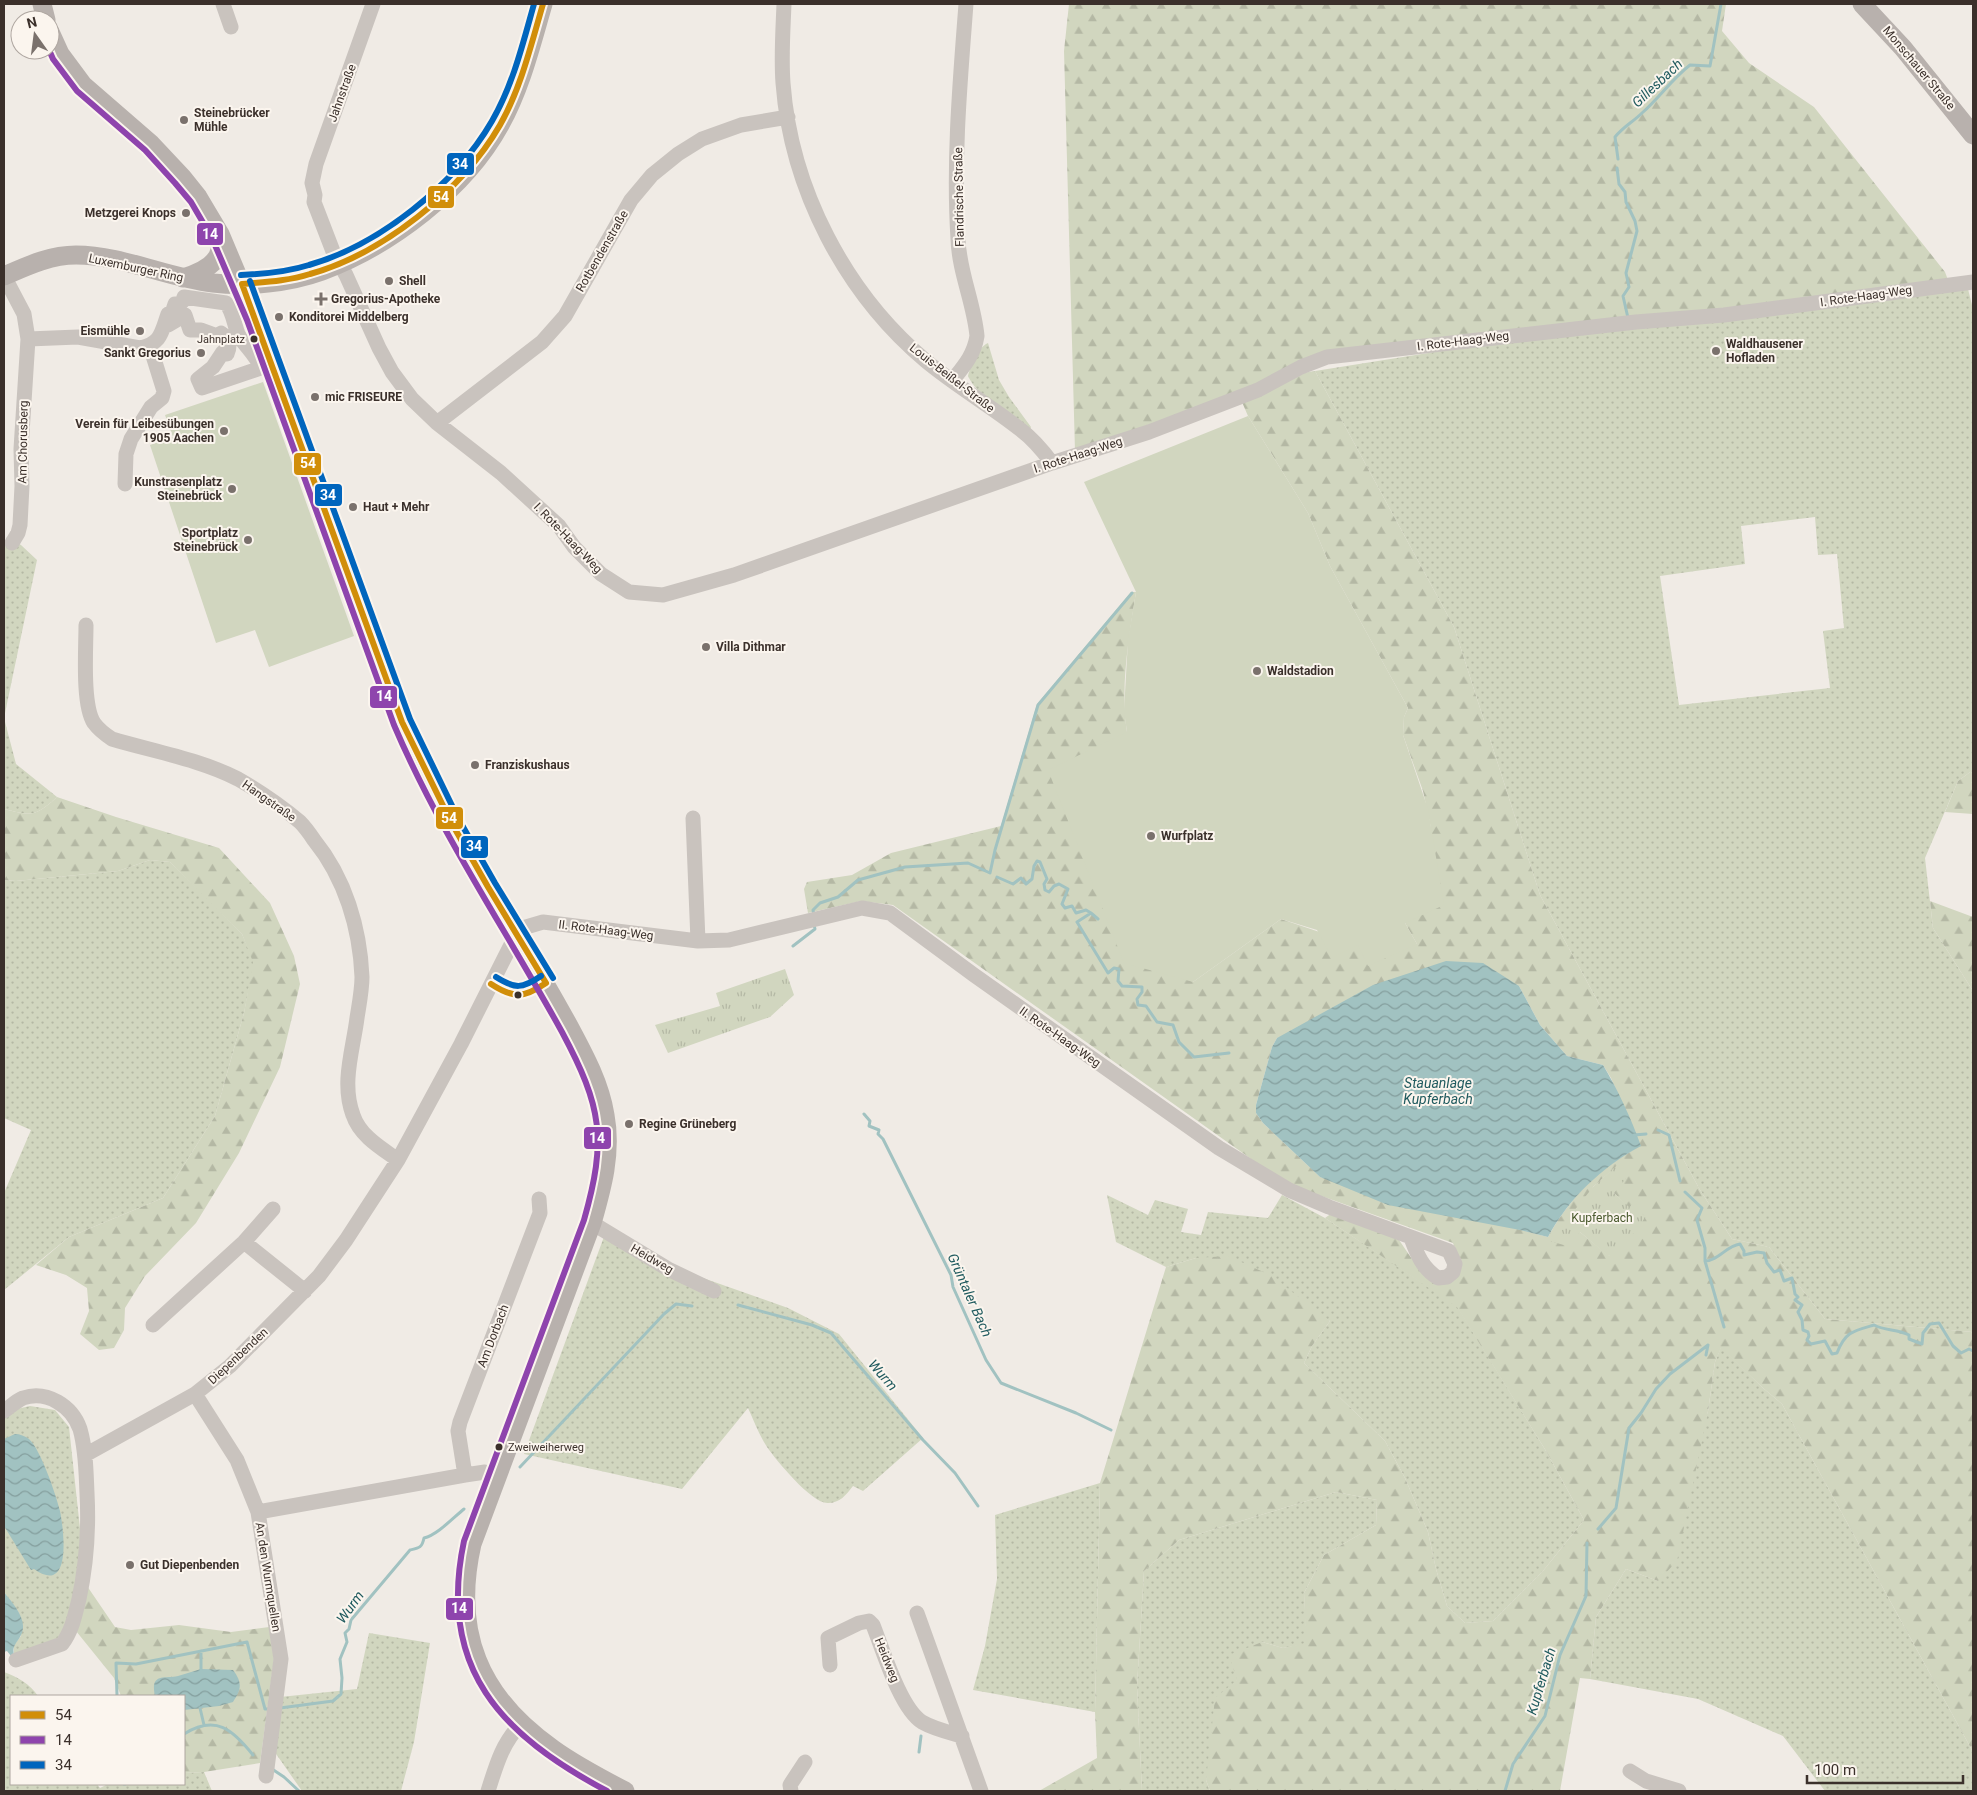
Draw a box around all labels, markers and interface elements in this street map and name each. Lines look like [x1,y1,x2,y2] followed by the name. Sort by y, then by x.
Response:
[10,10,60,60] north arrow
[25,13,39,31] text: N
[1880,23,1958,113] street label: Monschauer Straße
[1629,56,1685,110] water label: Gillesbach
[325,62,359,124] street label: Jahnstraße
[194,106,270,134] place label: Steinebrücker Mühle
[178,114,190,126] marker: Steinebrücker Mühle
[951,147,967,247] street label: Flandrische Straße
[446,152,475,176] line badge: 34
[452,156,468,172] text: 34
[427,185,455,209] line badge: 54
[433,189,449,205] text: 54
[85,206,176,220] place label: Metzgerei Knops
[180,207,192,219] marker: Metzgerei Knops
[573,208,631,294] street label: Rotbendenstraße
[196,222,224,246] line badge: 14
[202,226,218,242] text: 14
[87,251,185,285] street label: Luxemburger Ring
[399,274,426,288] place label: Shell
[383,275,395,287] marker: Shell
[1819,283,1913,309] street label: I. Rote-Haag-Weg
[331,292,441,306] place label: Gregorius-Apotheke
[315,293,327,305] marker: Gregorius-Apotheke
[289,310,409,324] place label: Konditorei Middelberg
[273,311,285,323] marker: Konditorei Middelberg
[80,324,131,338] place label: Eismühle
[134,325,146,337] marker: Eismühle
[1416,328,1510,354] street label: I. Rote-Haag-Weg
[197,333,246,346] place label: Jahnplatz
[249,334,259,344] marker: Jahnplatz
[1726,337,1803,365] place label: Waldhausener Hofladen
[907,341,997,415] street label: Louis-Beißel-Straße
[1710,345,1722,357] marker: Waldhausener Hofladen
[104,346,191,360] place label: Sankt Gregorius
[195,347,207,359] marker: Sankt Gregorius
[325,390,402,404] place label: mic FRISEURE
[309,391,321,403] marker: mic FRISEURE
[15,400,31,484] street label: Am Chorusberg
[75,417,214,445] place label: Verein für Leibesübungen 1905 Aachen
[218,425,230,437] marker: Verein für Leibesübungen 1905 Aachen
[1032,434,1124,476] street label: I. Rote-Haag-Weg
[293,452,322,476] line badge: 54
[300,455,316,471] text: 54
[134,475,223,503] place label: Kunstrasenplatz Steinebrück
[226,483,238,495] marker: Kunstrasenplatz Steinebrück
[314,483,343,507] line badge: 34
[320,487,336,503] text: 34
[363,500,430,514] place label: Haut + Mehr
[531,500,605,576] street label: I. Rote-Haag-Weg
[347,501,359,513] marker: Haut + Mehr
[173,526,239,554] place label: Sportplatz Steinebrück
[242,534,254,546] marker: Sportplatz Steinebrück
[716,640,786,654] place label: Villa Dithmar
[700,641,712,653] marker: Villa Dithmar
[1267,664,1334,678] place label: Waldstadion
[1251,665,1263,677] marker: Waldstadion
[369,685,398,709] line badge: 14
[376,688,392,704] text: 14
[485,758,570,772] place label: Franziskushaus
[469,759,481,771] marker: Franziskushaus
[239,777,299,825] street label: Hangstraße
[435,806,464,830] line badge: 54
[441,810,457,826] text: 54
[1161,829,1213,843] place label: Wurfplatz
[1145,830,1157,842] marker: Wurfplatz
[460,835,489,859] line badge: 34
[466,838,482,854] text: 34
[558,917,654,943] street label: II. Rote-Haag-Weg
[513,990,523,1000] unlabelled marker
[1017,1004,1103,1070] street label: II. Rote-Haag-Weg
[1403,1075,1473,1107] water label: Stauanlage Kupferbach
[639,1117,736,1131] place label: Regine Grüneberg
[623,1118,635,1130] marker: Regine Grüneberg
[583,1126,612,1150] line badge: 14
[589,1130,605,1146] text: 14
[1571,1211,1633,1225] park label: Kupferbach
[628,1241,676,1277] street label: Heidweg
[944,1251,996,1339] water label: Grüntaler Bach
[475,1303,511,1369] street label: Am Dorbach
[205,1325,271,1387] street label: Diepenbenden
[865,1356,901,1394] water label: Wurm
[508,1441,584,1454] place label: Zweiweiherweg
[494,1442,504,1452] marker: Zweiweiherweg
[252,1521,284,1633] street label: An den Wurmquellen
[140,1558,240,1572] place label: Gut Diepenbenden
[124,1559,136,1571] marker: Gut Diepenbenden
[333,1588,367,1626] water label: Wurm
[445,1597,474,1621] line badge: 14
[451,1600,467,1616] text: 14
[872,1636,902,1684] street label: Heidweg
[1523,1645,1559,1717] water label: Kupferbach
[10,1695,185,1785] legend
[55,1706,72,1724] text: 54
[55,1731,72,1749] text: 14
[1807,1752,1963,1784] scale bar
[55,1756,72,1774] text: 34
[1814,1761,1856,1779] text: 100 m

